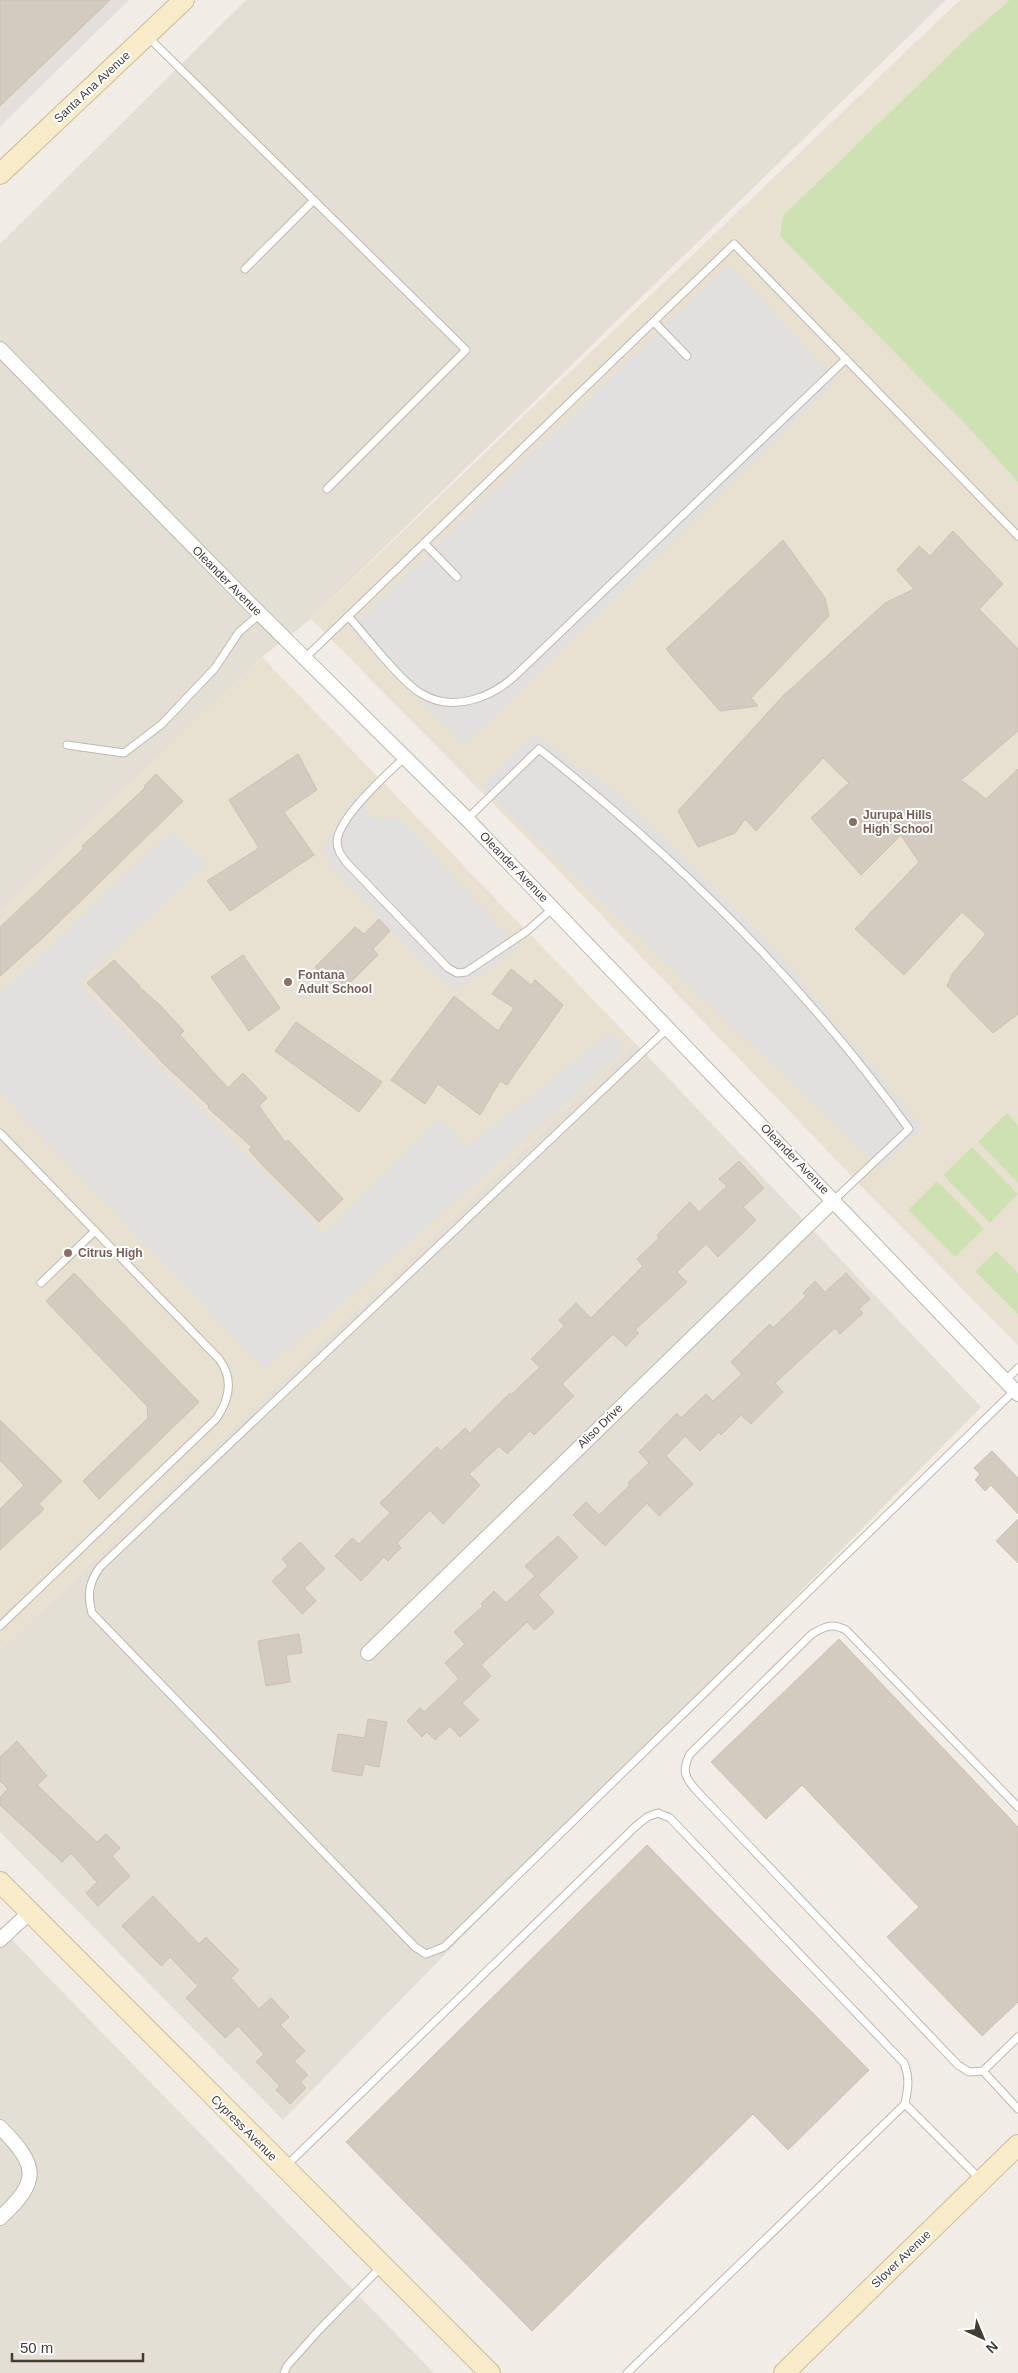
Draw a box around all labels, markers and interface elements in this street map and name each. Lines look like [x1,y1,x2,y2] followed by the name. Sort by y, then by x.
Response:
[51,48,133,126] street label: Santa Ana Avenue
[189,543,265,619] street label: Oleander Avenue
[863,808,933,836] place label: Jurupa Hills High School
[847,816,859,828] marker: Jurupa Hills High School
[477,829,551,905] street label: Oleander Avenue
[298,968,372,996] place label: Fontana Adult School
[282,976,294,988] marker: Fontana Adult School
[758,1121,832,1197] street label: Oleander Avenue
[78,1246,143,1260] place label: Citrus High
[62,1247,74,1259] marker: Citrus High
[575,1401,626,1451] street label: Aliso Drive
[208,2092,280,2164] street label: Cypress Avenue
[868,2227,934,2291] street label: Slover Avenue
[958,2313,1008,2363] north arrow
[12,2330,144,2362] scale bar
[983,2338,1001,2357] text: N
[20,2339,53,2356] text: 50 m

